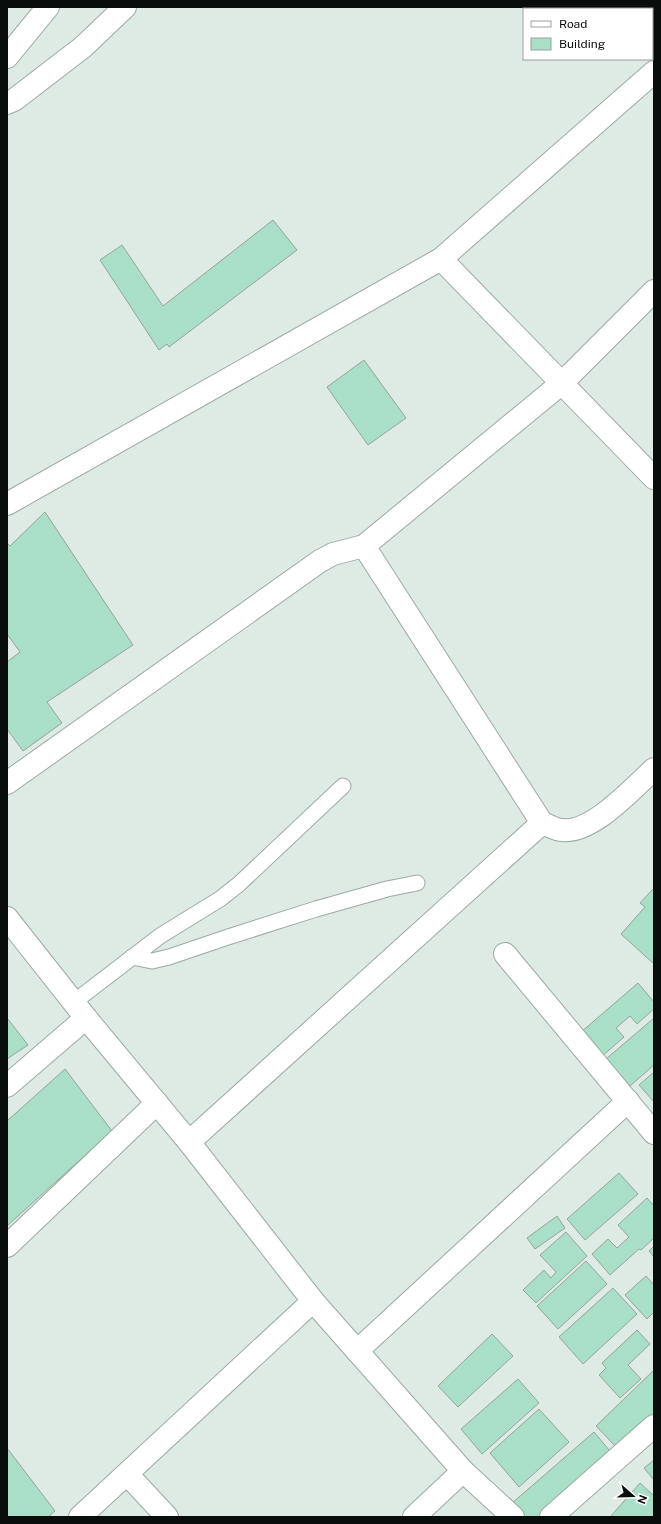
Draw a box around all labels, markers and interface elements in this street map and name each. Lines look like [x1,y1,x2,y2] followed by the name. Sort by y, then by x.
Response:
[523,8,653,60] legend
[559,17,587,31] text: Road
[559,37,605,51] text: Building
[613,1476,653,1516] north arrow
[635,1493,650,1506] text: N

